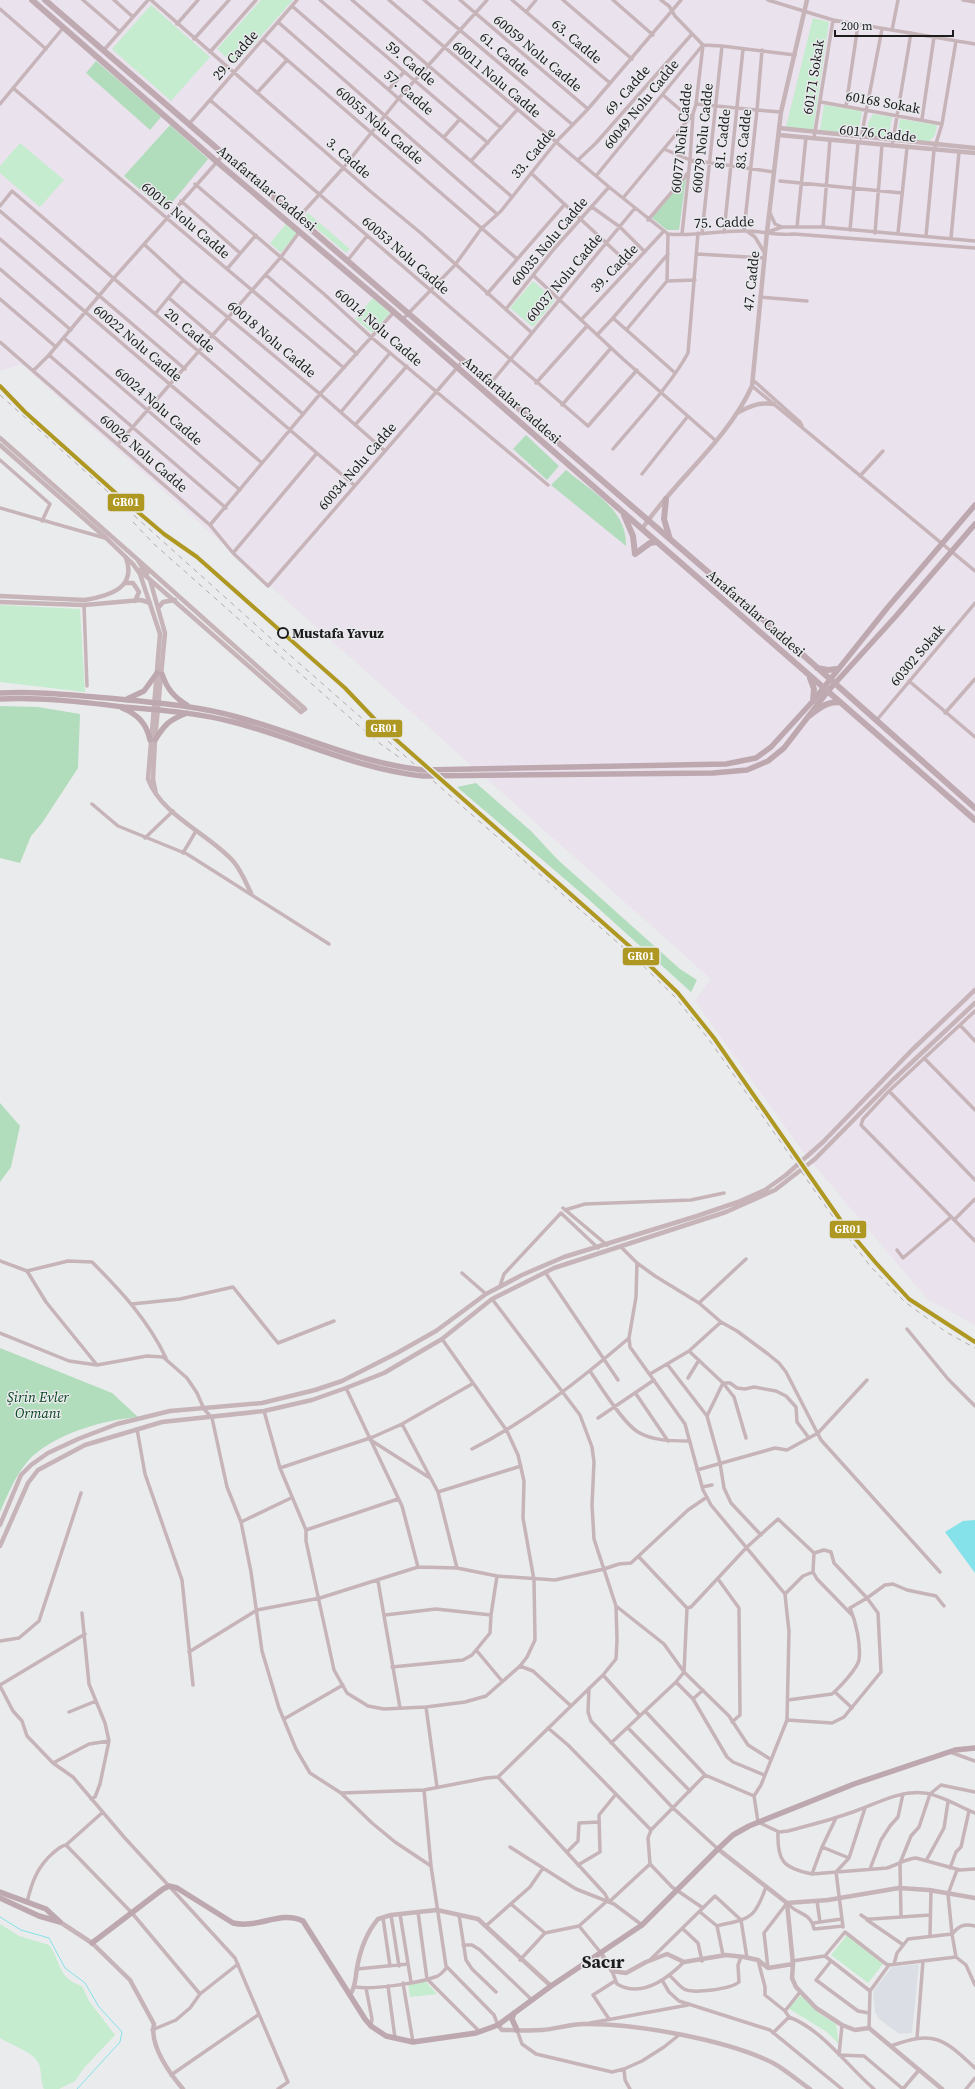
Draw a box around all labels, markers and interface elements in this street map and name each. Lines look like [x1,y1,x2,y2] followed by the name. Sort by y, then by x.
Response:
[489,10,587,96] street label: 60059 Nolu Cadde
[835,12,953,38] scale bar
[547,14,607,68] street label: 63. Cadde
[841,18,873,34] text: 200 m
[208,26,262,84] street label: 29. Cadde
[475,27,535,81] street label: 61. Cadde
[381,36,441,90] street label: 59. Cadde
[448,36,546,122] street label: 60011 Nolu Cadde
[797,38,829,116] street label: 60171 Sokak
[598,55,684,153] street label: 60049 Nolu Cadde
[600,61,654,119] street label: 69. Cadde
[380,65,438,119] street label: 57. Cadde
[332,81,428,169] street label: 60055 Nolu Cadde
[665,82,697,194] street label: 60077 Nolu Cadde
[686,82,718,194] street label: 60079 Nolu Cadde
[844,86,922,118] street label: 60168 Sokak
[709,108,735,170] street label: 81. Cadde
[730,108,756,170] street label: 83. Cadde
[839,119,917,147] street label: 60176 Cadde
[506,123,560,183] street label: 33. Cadde
[322,133,376,183] street label: 3. Cadde
[213,140,321,236] street label: Anafartalar Caddesi
[137,177,235,263] street label: 60016 Nolu Cadde
[506,192,592,290] street label: 60035 Nolu Cadde
[358,211,454,299] street label: 60053 Nolu Cadde
[693,211,755,233] street label: 75. Cadde
[521,228,607,326] street label: 60037 Nolu Cadde
[586,239,642,297] street label: 39. Cadde
[738,250,764,312] street label: 47. Cadde
[331,283,427,371] street label: 60014 Nolu Cadde
[223,296,321,382] street label: 60018 Nolu Cadde
[89,300,187,386] street label: 60022 Nolu Cadde
[160,303,220,357] street label: 20. Cadde
[459,352,565,448] street label: Anafartalar Caddesi
[111,362,207,450] street label: 60024 Nolu Cadde
[96,409,192,497] street label: 60026 Nolu Cadde
[313,418,401,514] street label: 60034 Nolu Cadde
[107,493,145,512] line badge: GR01
[113,495,139,510] text: GR01
[703,565,809,661] street label: Anafartalar Caddesi
[885,619,949,690] street label: 60302 Sokak
[292,623,384,643] place label: Mustafa Yavuz
[277,627,289,639] marker: Mustafa Yavuz
[365,719,403,738] line badge: GR01
[371,721,397,736] text: GR01
[622,947,660,966] line badge: GR01
[628,949,654,964] text: GR01
[829,1220,867,1239] line badge: GR01
[835,1222,861,1237] text: GR01
[7,1387,69,1423] park label: Şirin Evler Ormanı
[582,1949,625,1974] district label: Sacır

